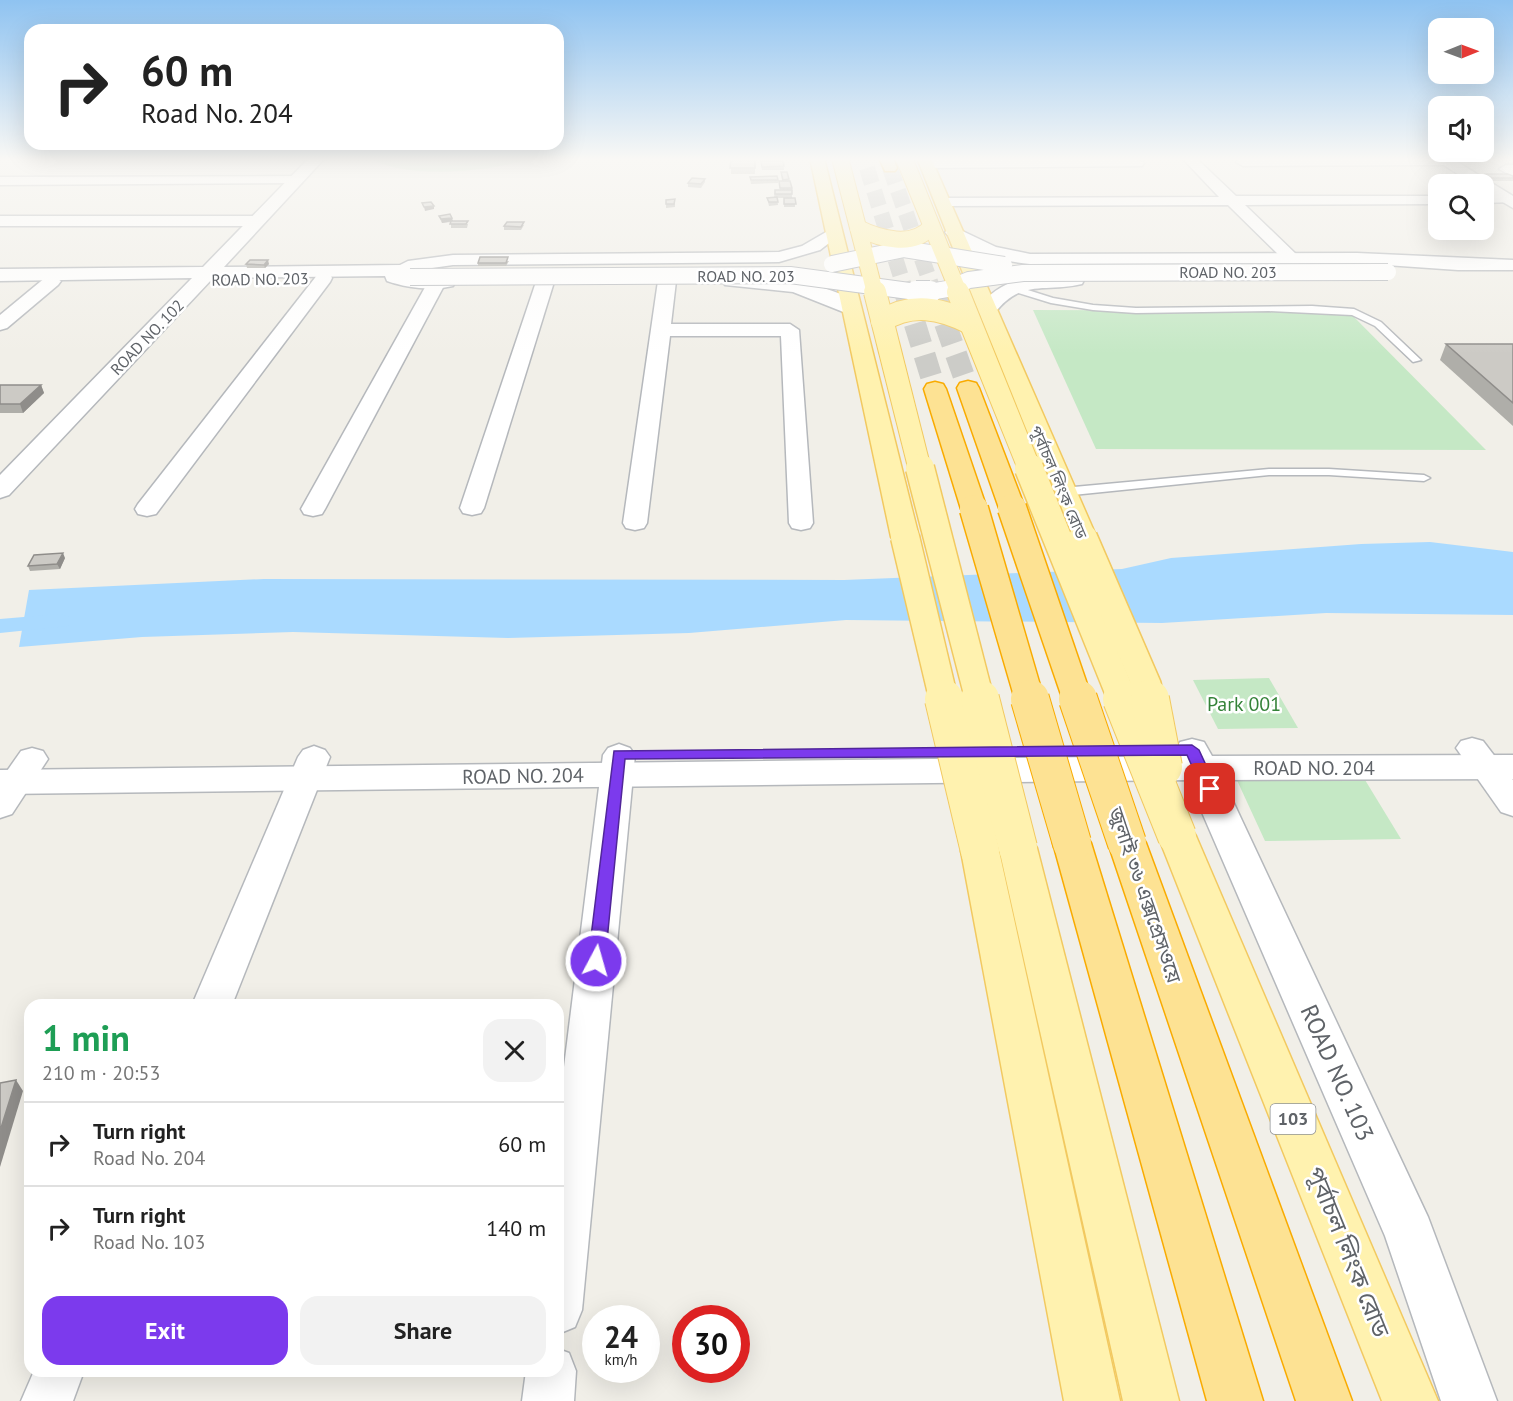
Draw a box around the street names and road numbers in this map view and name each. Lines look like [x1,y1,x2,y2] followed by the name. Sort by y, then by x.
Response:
[1179,262,1277,282] street label: ROAD NO. 203
[697,266,795,286] street label: ROAD NO. 203
[211,268,309,290] street label: ROAD NO. 203
[106,295,188,379] street label: ROAD NO. 102
[1026,422,1092,542] street label: পূর্বাচল লিংক রোড
[1253,755,1375,781] street label: ROAD NO. 204
[462,762,584,790] street label: ROAD NO. 204
[1102,803,1187,987] street label: জুলাই ৩৬ এক্সপ্রেসওয়ে
[1294,1000,1380,1146] street label: ROAD NO. 103
[1270,1104,1316,1134] road number: 103
[1300,1162,1397,1343] street label: পূর্বাচল লিংক রোড

